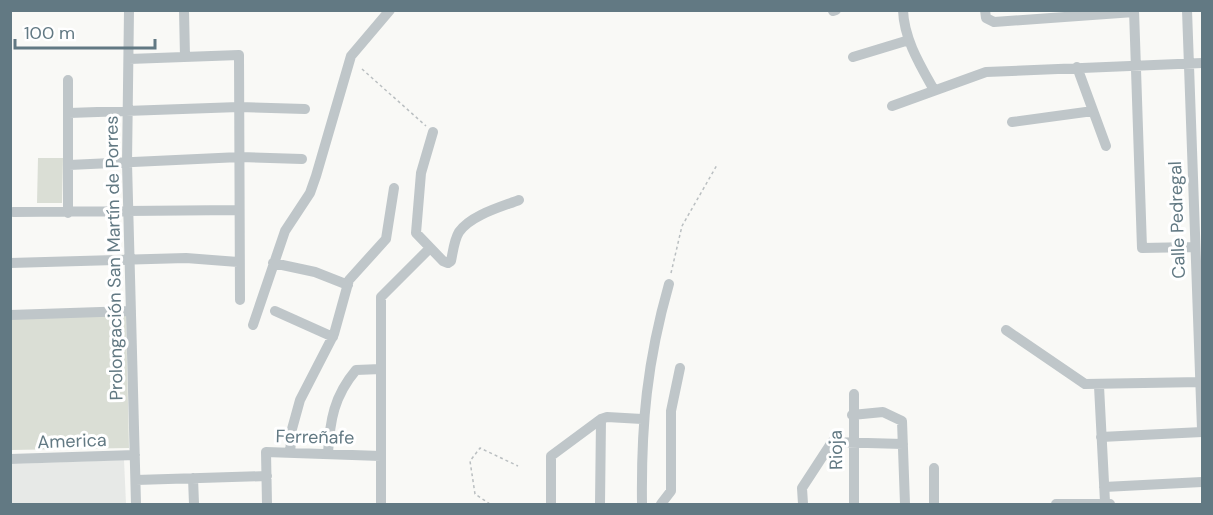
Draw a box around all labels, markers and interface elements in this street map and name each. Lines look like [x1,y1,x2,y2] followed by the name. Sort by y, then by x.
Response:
[15,12,154,50] scale bar
[24,21,75,45] text: 100 m
[100,115,128,401] street label: Prolongación San Martín de Porres
[1163,161,1191,279] street label: Calle Pedregal
[275,424,355,450] street label: Ferreñafe
[37,428,107,454] street label: America
[824,430,848,470] street label: Rioja

